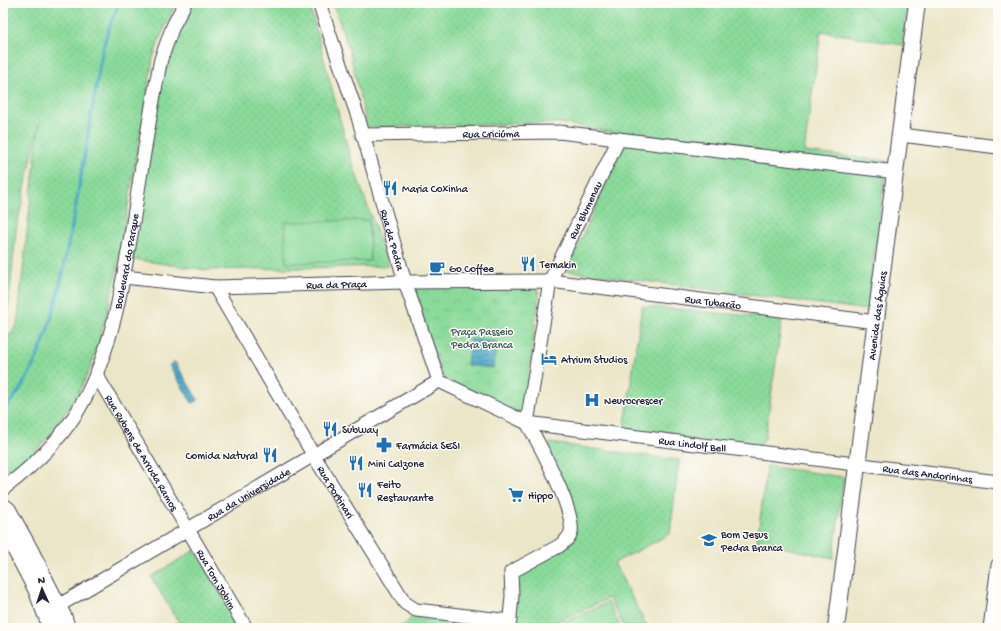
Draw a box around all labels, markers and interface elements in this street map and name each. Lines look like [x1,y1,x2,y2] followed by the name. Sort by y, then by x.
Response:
[462,129,521,141] street label: Rua Criciúma
[381,179,399,197] restaurant icon: Maria Coxinha
[567,180,606,242] street label: Rua Blumenau
[402,184,469,196] place label: Maria Coxinha
[377,208,406,273] street label: Rua da Pedra
[113,213,142,311] street label: Boulevard do Parque
[519,255,537,273] restaurant icon: Temakin
[428,259,446,277] cafe icon: Go Coffee
[539,260,577,272] place label: Temakin
[449,263,494,276] place label: Go Coffee
[867,270,890,361] street label: Avenida das Águias
[306,279,368,293] street label: Rua da Praça
[684,294,742,313] street label: Rua Tubarão
[450,327,514,352] park label: Praça Passeio Pedra Branca
[540,350,558,368] hotel icon: Atrium Studios
[561,355,628,367] place label: Atrium Studios
[583,391,601,409] hospital icon: Neurocrescer
[102,393,180,514] street label: Rua Rubens de Arruda Ramos
[604,396,663,408] place label: Neurocrescer
[321,420,339,438] restaurant icon: Subway
[342,425,379,437] place label: Subway
[375,436,393,454] pharmacy icon: Farmácia SESI
[658,436,727,456] street label: Rua Lindolf Bell
[395,441,460,453] place label: Farmácia SESI
[261,446,279,464] restaurant icon: Comida Natural
[186,451,259,463] place label: Comida Natural
[347,454,365,472] restaurant icon: Mini Calzone
[368,459,425,471] place label: Mini Calzone
[314,464,355,522] street label: Rua Portinari
[882,464,974,487] street label: Rua das Andorinhas
[206,466,293,525] street label: Rua da Universidade
[376,480,434,505] place label: Feito Restaurante
[356,481,374,499] restaurant icon: Feito Restaurante
[507,486,525,504] supermarket icon: Hippo
[528,491,553,503] place label: Hippo
[720,530,783,555] place label: Bom Jesus Pedra Branca
[700,531,718,549] school or university icon: Bom Jesus Pedra Branca
[193,548,238,612] street label: Rua Tom Jobim
[22,569,62,609] north arrow
[38,575,45,587] text: N

